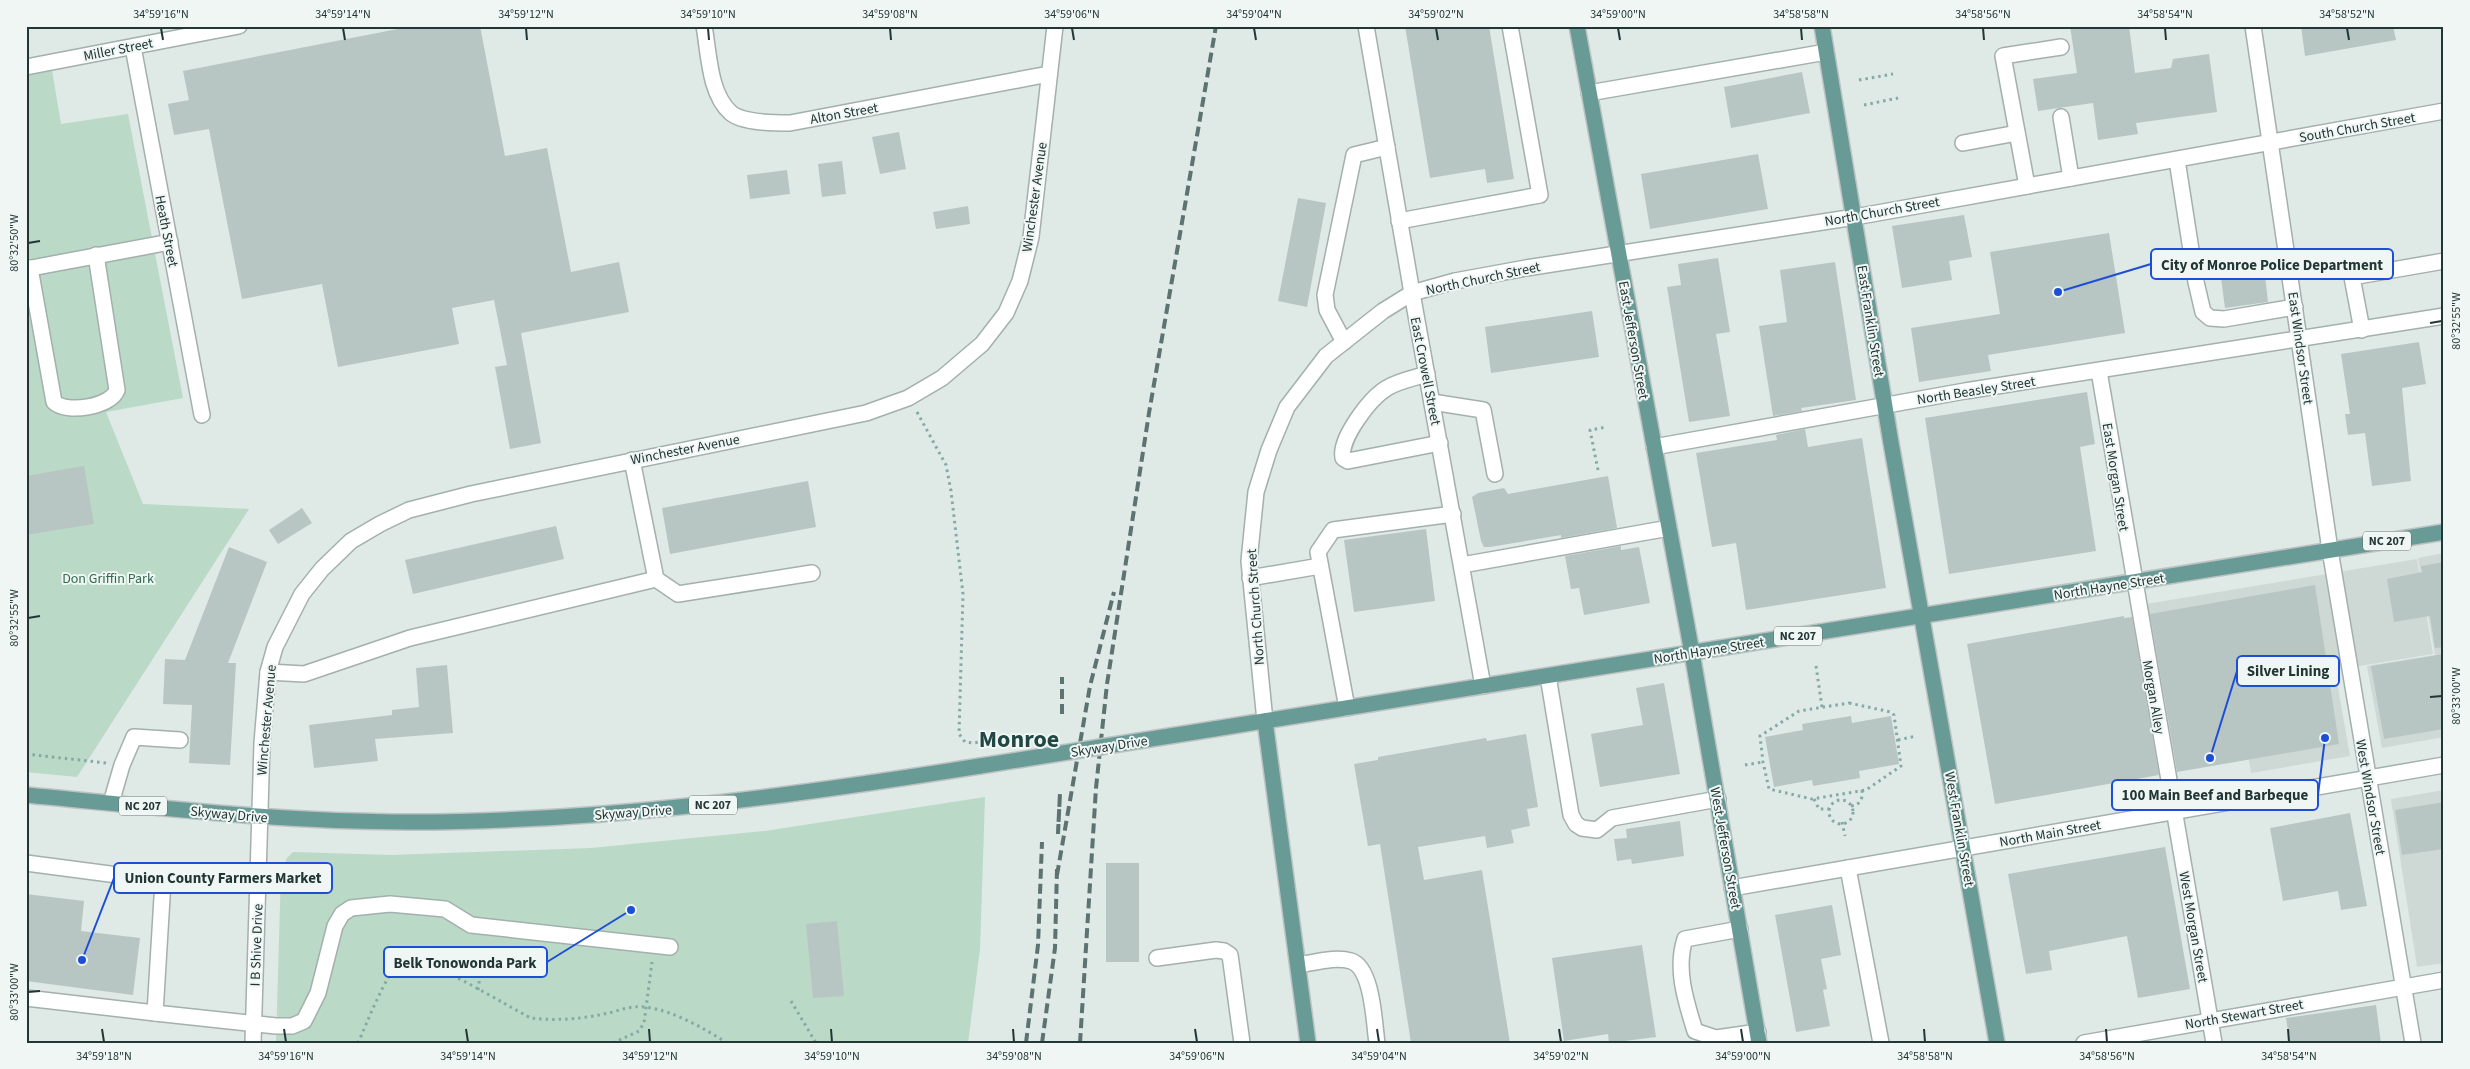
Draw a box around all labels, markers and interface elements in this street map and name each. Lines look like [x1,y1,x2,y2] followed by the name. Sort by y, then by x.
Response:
[133,6,189,23] text: 34°59'16"N
[315,6,371,23] text: 34°59'14"N
[498,6,554,23] text: 34°59'12"N
[680,6,736,23] text: 34°59'10"N
[862,6,918,23] text: 34°59'08"N
[1044,6,1100,23] text: 34°59'06"N
[1226,6,1282,23] text: 34°59'04"N
[1408,6,1464,23] text: 34°59'02"N
[1590,6,1646,23] text: 34°59'00"N
[1773,6,1829,23] text: 34°58'58"N
[1955,6,2011,23] text: 34°58'56"N
[2137,6,2193,23] text: 34°58'54"N
[2319,6,2375,23] text: 34°58'52"N
[82,33,155,67] street label: Miller Street
[809,98,880,130] street label: Alton Street
[2298,108,2417,148] street label: South Church Street
[1017,141,1053,253] street label: Winchester Avenue
[1823,192,1942,232] street label: North Church Street
[149,193,183,269] street label: Heath Street
[6,214,23,272] text: 80°32'50"W
[2151,249,2393,279] callout: City of Monroe Police Department
[2161,255,2383,276] text: City of Monroe Police Department
[1424,257,1543,301] street label: North Church Street
[1851,264,1889,379] street label: East Franklin Street
[1613,279,1653,401] street label: East Jefferson Street
[2282,290,2318,406] street label: East Windsor Street
[2448,292,2465,350] text: 80°32'55"W
[1405,315,1445,427] street label: East Crowell Street
[1916,372,2037,410] street label: North Beasley Street
[2097,422,2133,533] street label: East Morgan Street
[629,430,742,470] street label: Winchester Avenue
[2363,532,2411,550] road number: NC 207
[1242,548,1270,666] street label: North Church Street
[2052,568,2166,606] street label: North Hayne Street
[62,569,154,589] park label: Don Griffin Park
[6,589,23,647] text: 80°32'55"W
[1774,626,1822,646] road number: NC 207
[1652,632,1766,670] street label: North Hayne Street
[2237,656,2339,686] callout: Silver Lining
[2137,658,2169,736] street label: Morgan Alley
[2247,661,2329,682] text: Silver Lining
[252,664,282,776] street label: Winchester Avenue
[2448,667,2465,725] text: 80°33'00"W
[979,722,1059,757] district label: Monroe
[1069,731,1149,763] street label: Skyway Drive
[2350,738,2390,857] street label: West Windsor Street
[1939,770,1979,888] street label: West Franklin Street
[2112,780,2318,810] callout: 100 Main Beef and Barbeque
[2122,785,2309,806] text: 100 Main Beef and Barbeque
[1704,786,1746,911] street label: West Jefferson Street
[119,796,167,816] road number: NC 207
[689,796,737,814] road number: NC 207
[594,800,673,826] street label: Skyway Drive
[189,802,268,828] street label: Skyway Drive
[1998,815,2103,853] street label: North Main Street
[114,863,332,893] callout: Union County Farmers Market
[124,868,322,889] text: Union County Farmers Market
[2173,870,2213,985] street label: West Morgan Street
[246,903,268,987] street label: I B Shive Drive
[384,947,547,977] callout: Belk Tonowonda Park
[393,953,537,974] text: Belk Tonowonda Park
[6,963,23,1021] text: 80°33'00"W
[2183,995,2305,1035] street label: North Stewart Street
[76,1048,132,1065] text: 34°59'18"N
[258,1048,314,1065] text: 34°59'16"N
[440,1048,496,1065] text: 34°59'14"N
[622,1048,678,1065] text: 34°59'12"N
[804,1048,860,1065] text: 34°59'10"N
[986,1048,1042,1065] text: 34°59'08"N
[1169,1048,1225,1065] text: 34°59'06"N
[1351,1048,1407,1065] text: 34°59'04"N
[1533,1048,1589,1065] text: 34°59'02"N
[1715,1048,1771,1065] text: 34°59'00"N
[1897,1048,1953,1065] text: 34°58'58"N
[2079,1048,2135,1065] text: 34°58'56"N
[2261,1048,2317,1065] text: 34°58'54"N

